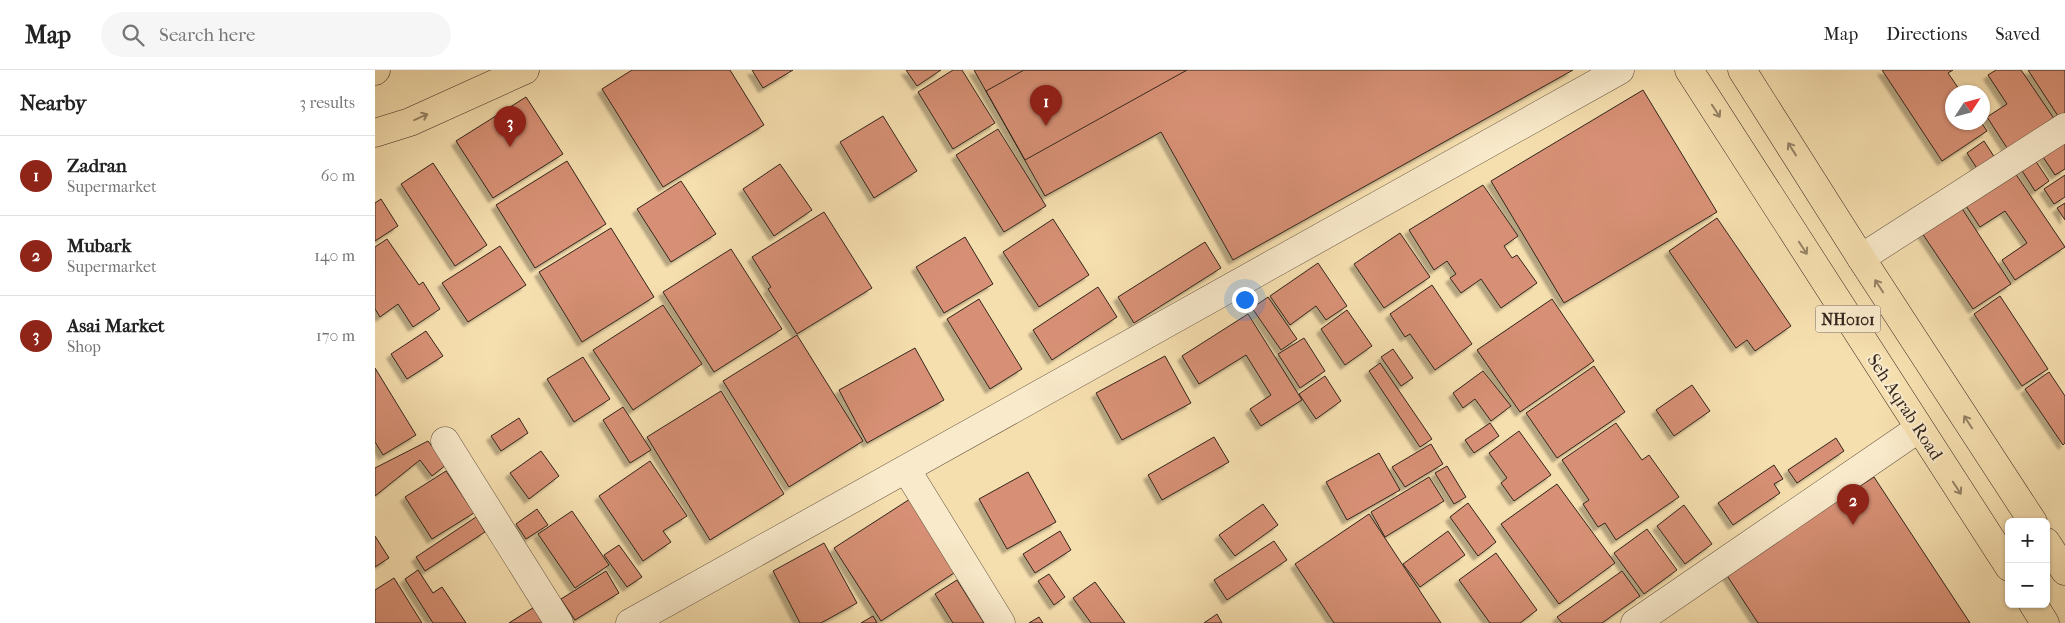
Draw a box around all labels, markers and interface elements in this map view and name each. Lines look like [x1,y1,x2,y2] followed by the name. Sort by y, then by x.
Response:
[101,12,451,57] search box
[25,21,71,49] text: Map
[119,21,147,49] icon: search
[159,24,255,46] text: Search here
[1824,24,1858,45] text: Map
[1886,24,1967,45] text: Directions
[1995,24,2040,45] text: Saved
[1030,85,1062,126] pin: 1
[1945,85,1990,130] north arrow
[20,91,86,115] text: Nearby
[299,93,355,112] text: 3 results
[1710,104,1721,118] one-way arrow
[494,106,526,147] pin: 3
[413,112,428,121] one-way arrow
[1787,142,1797,156] one-way arrow
[67,155,127,177] text: Zadran
[33,166,39,185] text: 1
[321,166,355,185] text: 60 m
[67,177,157,196] text: Supermarket
[67,235,131,257] text: Mubark
[1798,241,1808,255] one-way arrow
[32,246,40,265] text: 2
[314,246,355,265] text: 140 m
[67,257,157,276] text: Supermarket
[1874,280,1884,294] one-way arrow
[1232,287,1258,313] your location
[1815,305,1881,332] road number: NH0101
[67,315,165,337] text: Asai Market
[33,326,39,345] text: 3
[316,326,355,345] text: 170 m
[67,337,101,356] text: Shop
[1862,350,1947,464] street label: Seh Aqrab Road
[1963,416,1973,430] one-way arrow
[1952,481,1962,495] one-way arrow
[1837,484,1869,525] pin: 2
[2005,518,2050,608] map controls
[2005,518,2050,563] button: +
[2005,563,2050,608] button: −

